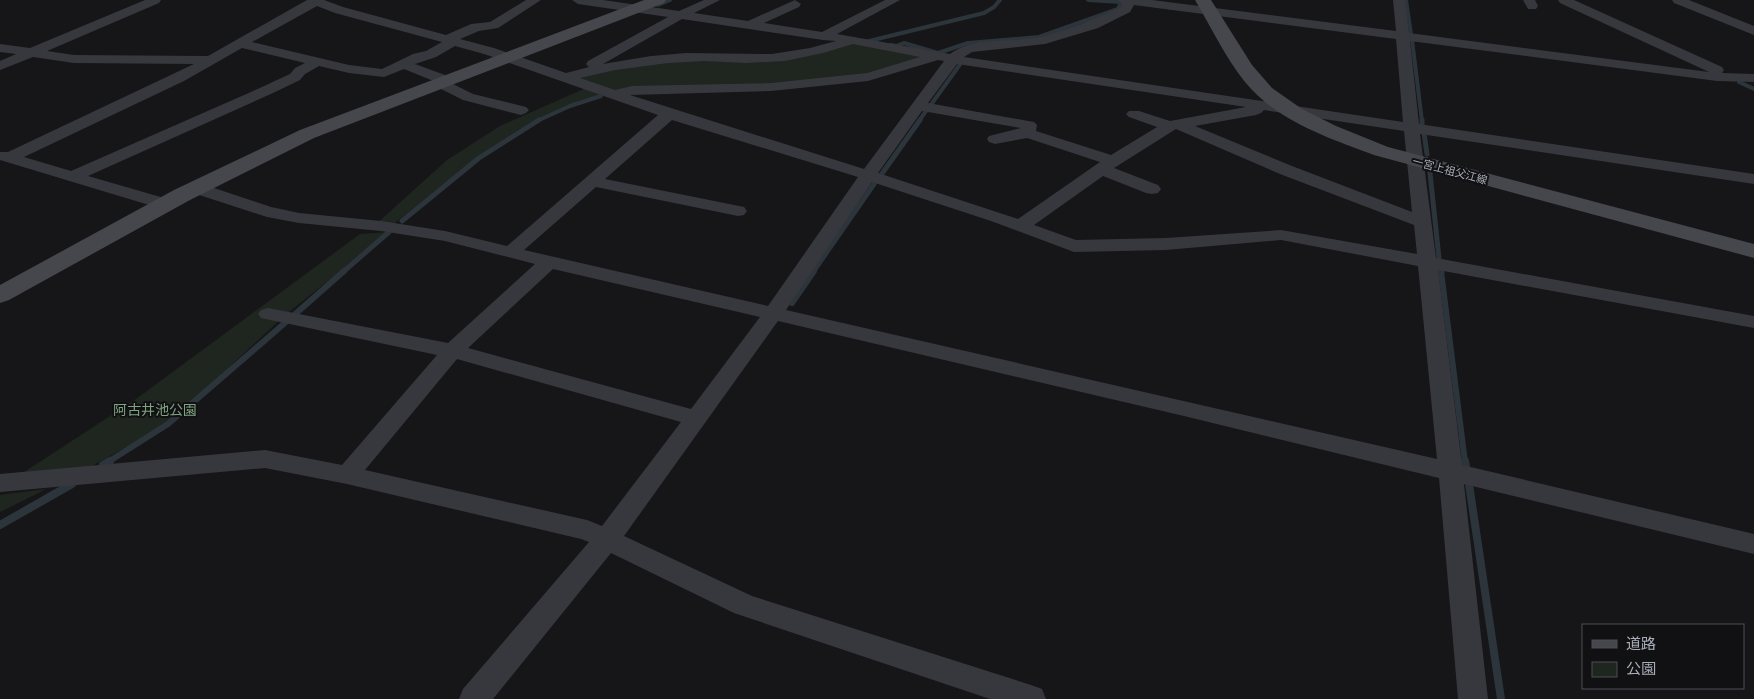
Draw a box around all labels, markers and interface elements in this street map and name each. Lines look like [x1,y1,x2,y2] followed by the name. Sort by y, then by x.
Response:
[1411,153,1489,187] street label: 一宮上祖父江線
[113,400,197,419] park label: 阿古井池公園
[1582,624,1744,689] legend
[1626,633,1656,654] text: 道路
[1626,658,1656,679] text: 公園

